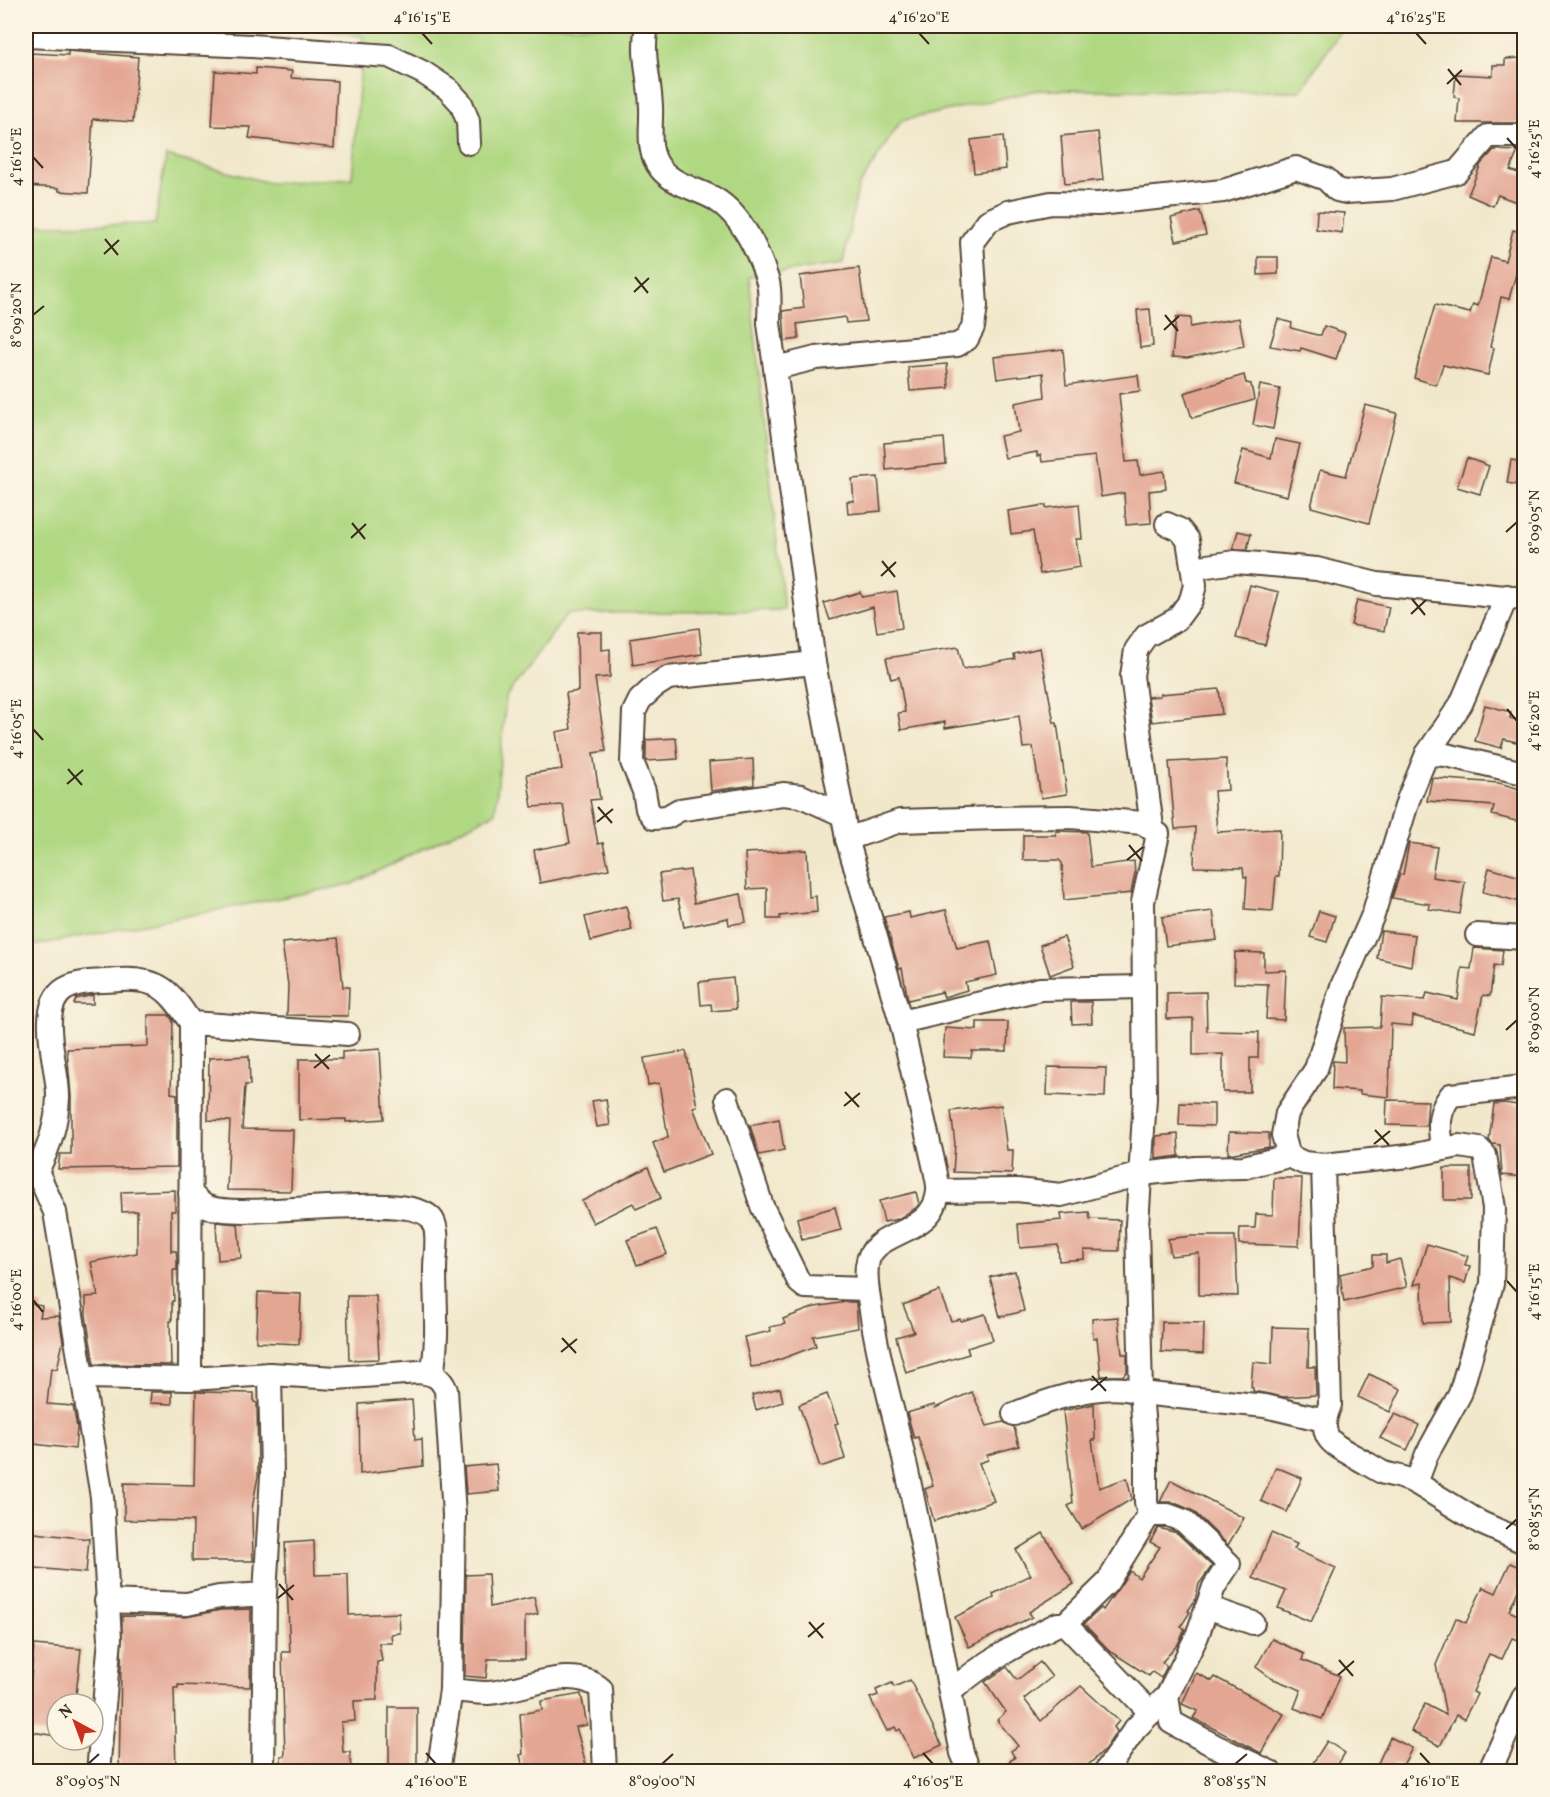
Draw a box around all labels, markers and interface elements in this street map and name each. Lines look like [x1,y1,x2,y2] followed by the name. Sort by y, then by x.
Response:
[393,8,451,29] text: 4°16'15"E
[888,8,950,29] text: 4°16'20"E
[1386,8,1446,29] text: 4°16'25"E
[1525,119,1546,179] text: 4°16'25"E
[7,127,28,187] text: 4°16'10"E
[7,282,28,348] text: 8°09'20"N
[1525,490,1546,554] text: 8°09'05"N
[1525,690,1546,752] text: 4°16'20"E
[7,699,28,759] text: 4°16'05"E
[1525,987,1546,1053] text: 8°09'00"N
[1525,1263,1546,1321] text: 4°16'15"E
[7,1269,28,1331] text: 4°16'00"E
[1525,1487,1546,1551] text: 8°08'55"N
[45,1692,105,1752] north arrow
[55,1700,78,1724] text: N
[56,1772,120,1793] text: 8°09'05"N
[405,1772,467,1793] text: 4°16'00"E
[629,1772,695,1793] text: 8°09'00"N
[903,1772,963,1793] text: 4°16'05"E
[1203,1772,1267,1793] text: 8°08'55"N
[1400,1772,1460,1793] text: 4°16'10"E

